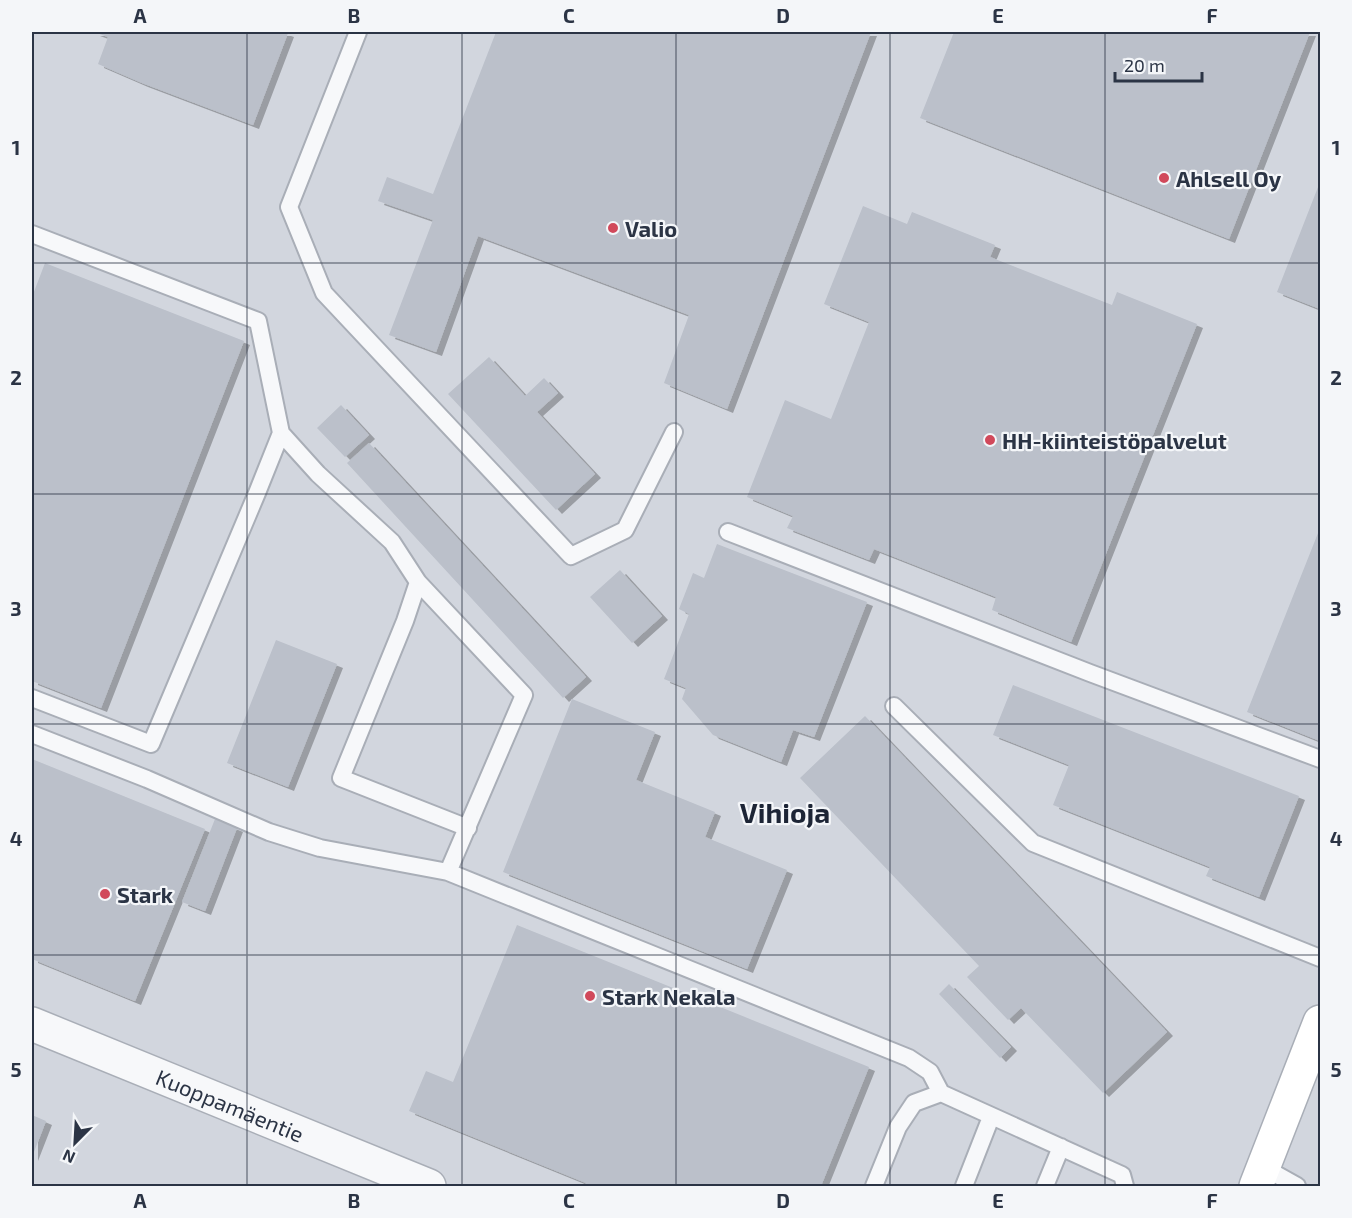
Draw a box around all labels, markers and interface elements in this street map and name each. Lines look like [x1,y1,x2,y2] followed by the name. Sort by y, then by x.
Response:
[133,3,147,27] text: A
[348,3,360,27] text: B
[563,3,575,27] text: C
[776,3,790,27] text: D
[992,3,1004,27] text: E
[1206,3,1218,27] text: F
[1115,45,1202,83] scale bar
[1124,54,1165,76] text: 20 m
[12,135,20,159] text: 1
[1332,135,1340,159] text: 1
[1176,165,1282,192] place label: Ahlsell Oy
[1157,171,1171,185] marker: Ahlsell Oy
[625,215,677,241] place label: Valio
[606,221,620,235] marker: Valio
[10,365,22,389] text: 2
[1330,365,1342,389] text: 2
[1002,427,1227,453] place label: HH-kiinteistöpalvelut
[983,433,997,447] marker: HH-kiinteistöpalvelut
[10,596,22,620] text: 3
[1330,596,1342,620] text: 3
[740,795,830,829] district label: Vihioja
[10,826,23,850] text: 4
[1330,826,1343,850] text: 4
[117,881,174,907] place label: Stark
[98,887,112,901] marker: Stark
[602,983,736,1009] place label: Stark Nekala
[583,989,597,1003] marker: Stark Nekala
[10,1057,22,1081] text: 5
[1330,1057,1342,1081] text: 5
[152,1063,308,1147] street label: Kuoppamäentie
[45,1113,105,1173] north arrow
[60,1146,78,1168] text: N
[133,1188,147,1212] text: A
[348,1188,360,1212] text: B
[563,1188,575,1212] text: C
[776,1188,790,1212] text: D
[992,1188,1004,1212] text: E
[1206,1188,1218,1212] text: F

